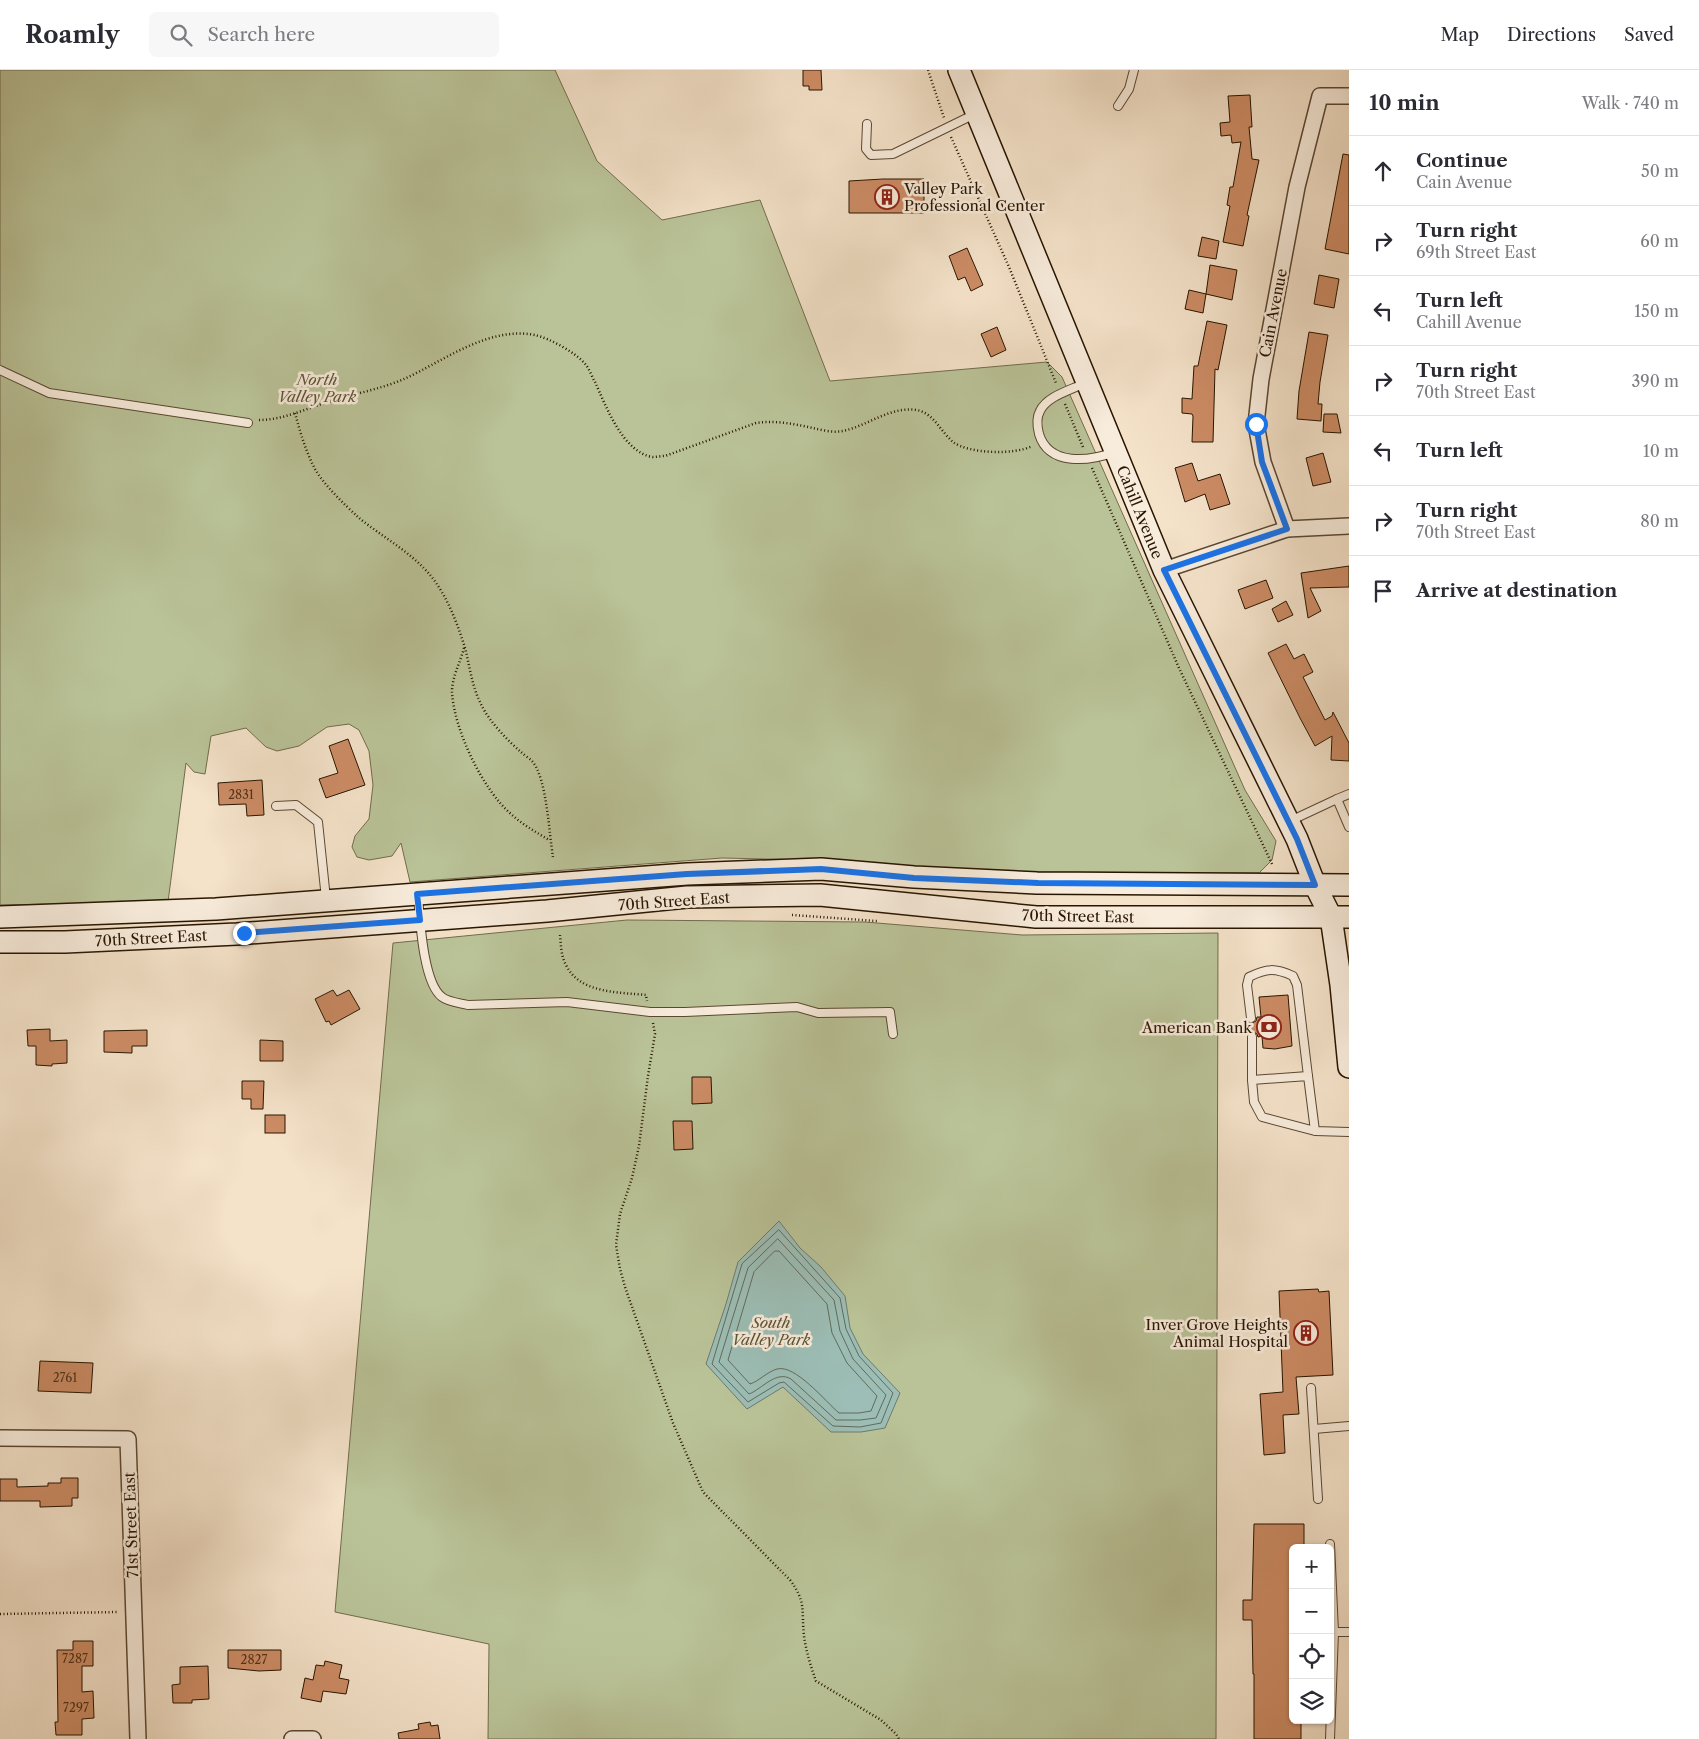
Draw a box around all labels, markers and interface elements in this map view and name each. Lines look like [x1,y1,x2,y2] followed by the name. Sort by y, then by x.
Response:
[149,12,499,57] search box
[25,20,119,49] text: Roamly
[167,21,195,49] icon: search
[207,23,315,46] text: Search here
[1440,24,1479,46] text: Map
[1507,24,1596,46] text: Directions
[1624,24,1674,46] text: Saved
[1369,90,1440,115] text: 10 min
[1582,93,1679,113] text: Walk · 740 m
[1416,149,1508,172] text: Continue
[1369,157,1397,185] icon: ahead
[1641,161,1679,181] text: 50 m
[1416,172,1512,192] text: Cain Avenue
[903,179,1045,215] place label: Valley Park Professional Center
[874,184,900,210] building icon: Valley Park Professional Center
[1416,219,1517,242] text: Turn right
[1369,227,1397,255] icon: right
[1640,231,1679,251] text: 60 m
[1416,242,1536,262] text: 69th Street East
[1255,267,1291,359] street label: Cain Avenue
[1416,289,1503,312] text: Turn left
[1369,297,1397,325] icon: left
[1634,301,1679,321] text: 150 m
[1416,312,1522,332] text: Cahill Avenue
[1416,359,1517,382] text: Turn right
[1369,367,1397,395] icon: right
[278,370,357,406] park label: North Valley Park
[1632,371,1679,391] text: 390 m
[1416,382,1536,402] text: 70th Street East
[1245,413,1268,436] route start
[1369,437,1397,465] icon: left
[1416,439,1503,462] text: Turn left
[1643,441,1679,461] text: 10 m
[1113,463,1167,561] street label: Cahill Avenue
[1416,499,1517,522] text: Turn right
[1369,507,1397,535] icon: right
[1640,511,1679,531] text: 80 m
[1416,522,1536,542] text: 70th Street East
[1369,577,1397,605] icon: arrive
[1416,579,1617,602] text: Arrive at destination
[228,787,254,802] house number: 2831
[617,888,731,914] street label: 70th Street East
[1022,906,1135,926] street label: 70th Street East
[233,922,256,945] route end
[95,926,208,950] street label: 70th Street East
[1256,1014,1282,1040] bank icon: American Bank
[1141,1018,1253,1037] place label: American Bank
[732,1313,811,1349] park label: South Valley Park
[1146,1315,1289,1351] place label: Inver Grove Heights Animal Hospital
[1293,1320,1319,1346] building icon: Inver Grove Heights Animal Hospital
[53,1370,77,1385] house number: 2761
[120,1471,142,1578] street label: 71st Street East
[1289,1544,1334,1724] map controls
[1289,1544,1334,1589] button: +
[1289,1589,1334,1634] button: −
[1289,1634,1334,1679] button: locate
[62,1651,88,1666] house number: 7287
[241,1652,267,1667] house number: 2827
[1289,1679,1334,1724] button: layers
[63,1700,89,1715] house number: 7297

